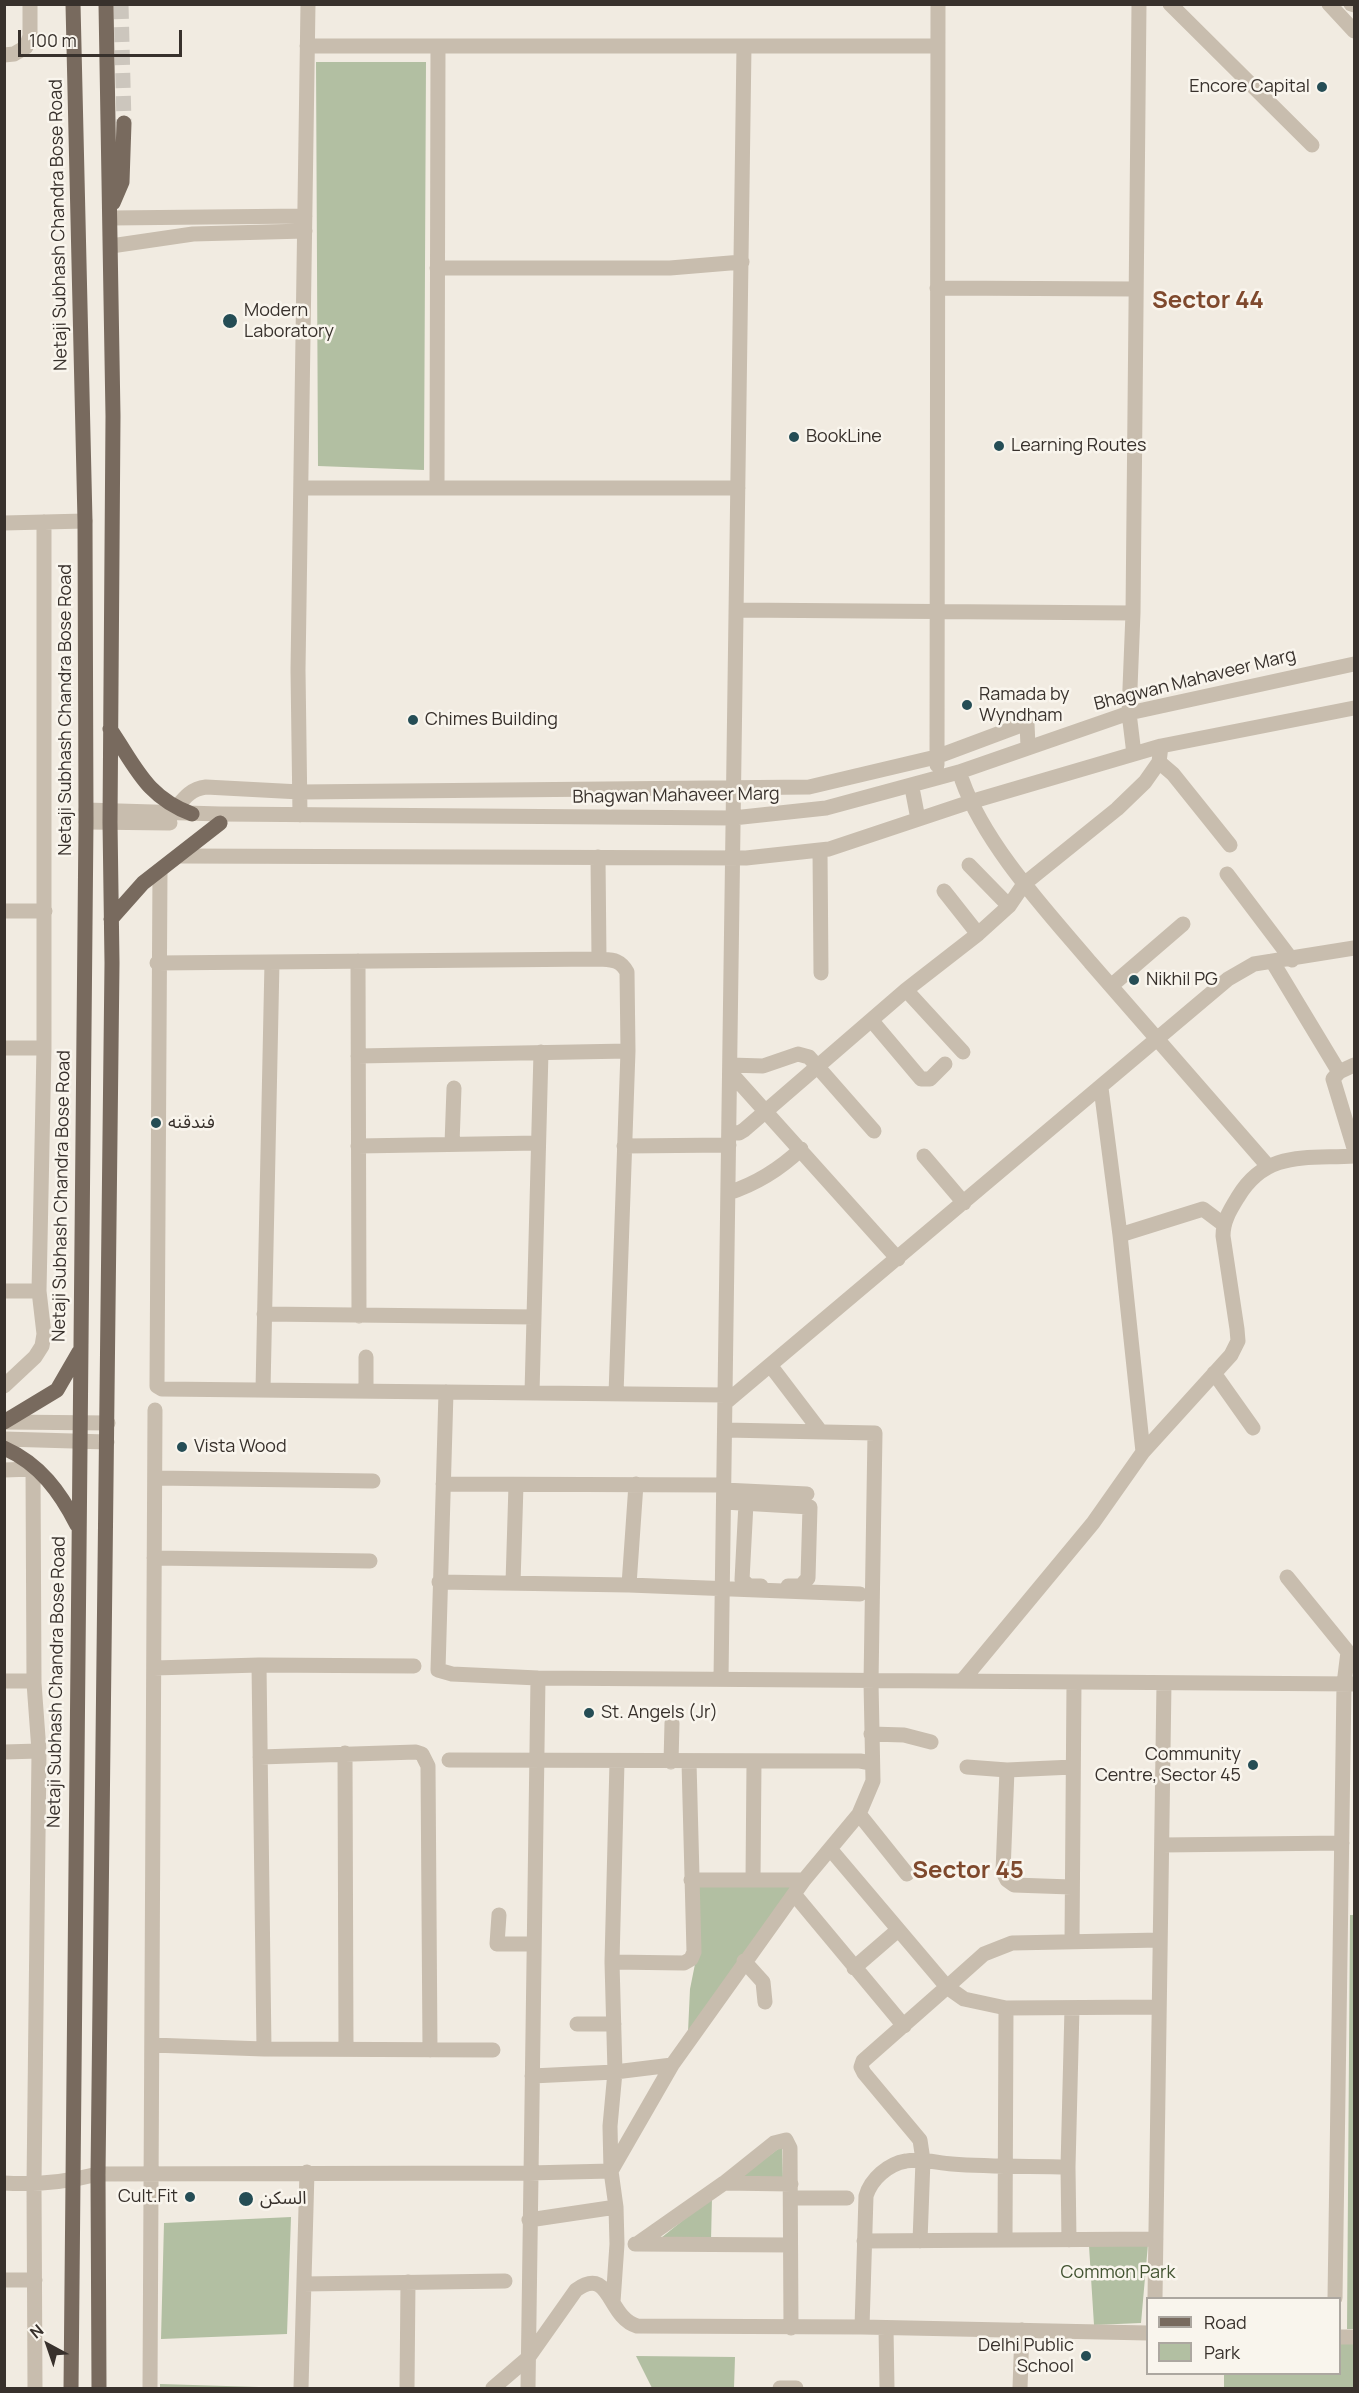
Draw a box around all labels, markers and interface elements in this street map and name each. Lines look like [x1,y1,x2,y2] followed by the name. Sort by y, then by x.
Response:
[21,18,184,56] scale bar
[29,28,77,52] text: 100 m
[1189,76,1310,98] place label: Encore Capital
[46,79,72,371] street label: Netaji Subhash Chandra Bose Road
[1315,80,1329,94] marker: Encore Capital
[1152,287,1264,315] district label: Sector 44
[244,300,334,342] place label: Modern Laboratory
[221,312,239,330] marker: Modern Laboratory
[806,426,882,448] place label: BookLine
[787,430,801,444] marker: BookLine
[1011,435,1146,457] place label: Learning Routes
[992,439,1006,453] marker: Learning Routes
[55,564,77,856] street label: Netaji Subhash Chandra Bose Road
[1092,644,1298,716] street label: Bhagwan Mahaveer Marg
[979,684,1070,726] place label: Ramada by Wyndham
[960,698,974,712] marker: Ramada by Wyndham
[425,709,558,731] place label: Chimes Building
[406,713,420,727] marker: Chimes Building
[572,783,780,809] street label: Bhagwan Mahaveer Marg
[1146,969,1218,991] place label: Nikhil PG
[1127,973,1141,987] marker: Nikhil PG
[49,1050,75,1342] street label: Netaji Subhash Chandra Bose Road
[168,1112,215,1134] place label: فندقنه
[149,1116,163,1130] marker: فندقنه
[194,1436,287,1458] place label: Vista Wood
[175,1440,189,1454] marker: Vista Wood
[44,1536,70,1828] street label: Netaji Subhash Chandra Bose Road
[601,1702,718,1724] place label: St. Angels (Jr)
[582,1706,596,1720] marker: St. Angels (Jr)
[1095,1744,1241,1786] place label: Community Centre, Sector 45
[1246,1758,1260,1772] marker: Community Centre, Sector 45
[912,1857,1024,1885] district label: Sector 45
[118,2186,178,2208] place label: Cult.Fit
[260,2188,307,2210] place label: السكن
[183,2190,197,2204] marker: Cult.Fit
[237,2190,255,2208] marker: السكن
[1061,2262,1175,2284] park label: Common Park
[1146,2297,1341,2375] legend
[1204,2310,1247,2334] text: Road
[18,2315,78,2375] north arrow
[25,2319,48,2343] text: N
[978,2335,1074,2378] place label: Delhi Public School
[1204,2340,1240,2364] text: Park
[1079,2349,1093,2363] marker: Delhi Public School

